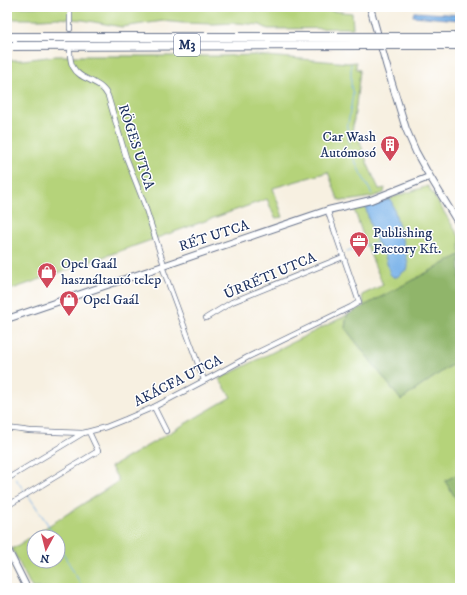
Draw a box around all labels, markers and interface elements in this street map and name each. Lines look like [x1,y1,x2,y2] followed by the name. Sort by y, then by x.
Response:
[174,34,200,56] road number: M3
[114,102,159,193] street label: RÖGES UTCA
[320,128,377,162] place label: Car Wash Autómosó
[379,134,401,162] building icon: Car Wash Autómosó
[177,216,252,256] street label: RÉT UTCA
[373,224,441,258] place label: Publishing Factory Kft.
[348,230,370,258] office icon: Publishing Factory Kft.
[221,248,320,304] street label: ÚRRÉTI UTCA
[61,255,161,289] place label: Opel Gaál használtautó telep
[36,261,58,289] shop icon: Opel Gaál használtautó telep
[58,289,80,317] shop icon: Opel Gaál
[83,291,140,309] place label: Opel Gaál
[131,351,226,411] street label: AKÁCFA UTCA
[26,529,66,569] north arrow
[40,550,50,565] text: N

